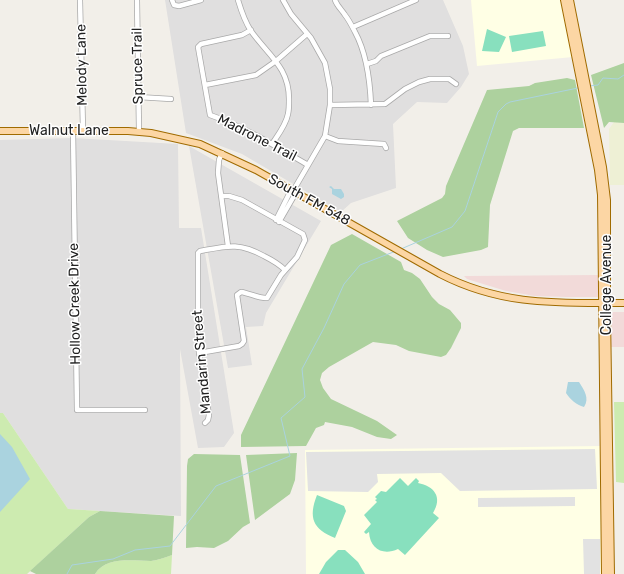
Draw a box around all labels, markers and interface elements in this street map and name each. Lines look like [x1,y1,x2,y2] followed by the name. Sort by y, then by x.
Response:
[73,24,91,106] street label: Melody Lane
[129,28,147,104] street label: Spruce Trail
[215,111,299,165] street label: Madrone Trail
[29,123,109,139] street label: Walnut Lane
[265,171,353,229] street label: South FM 548
[599,235,615,335] street label: College Avenue
[66,243,84,365] street label: Hollow Creek Drive
[189,309,215,415] street label: Mandarin Street

